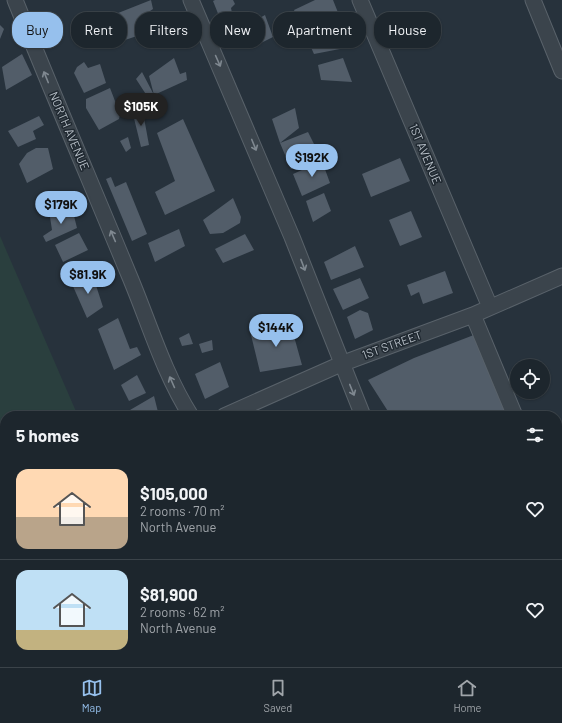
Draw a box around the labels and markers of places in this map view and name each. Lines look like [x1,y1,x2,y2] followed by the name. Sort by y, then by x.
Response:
[113,93,169,127] pin: $105K
[284,144,340,178] pin: $192K
[33,191,89,225] pin: $179K
[55,261,121,295] pin: $81.9K
[248,314,304,348] pin: $144K

